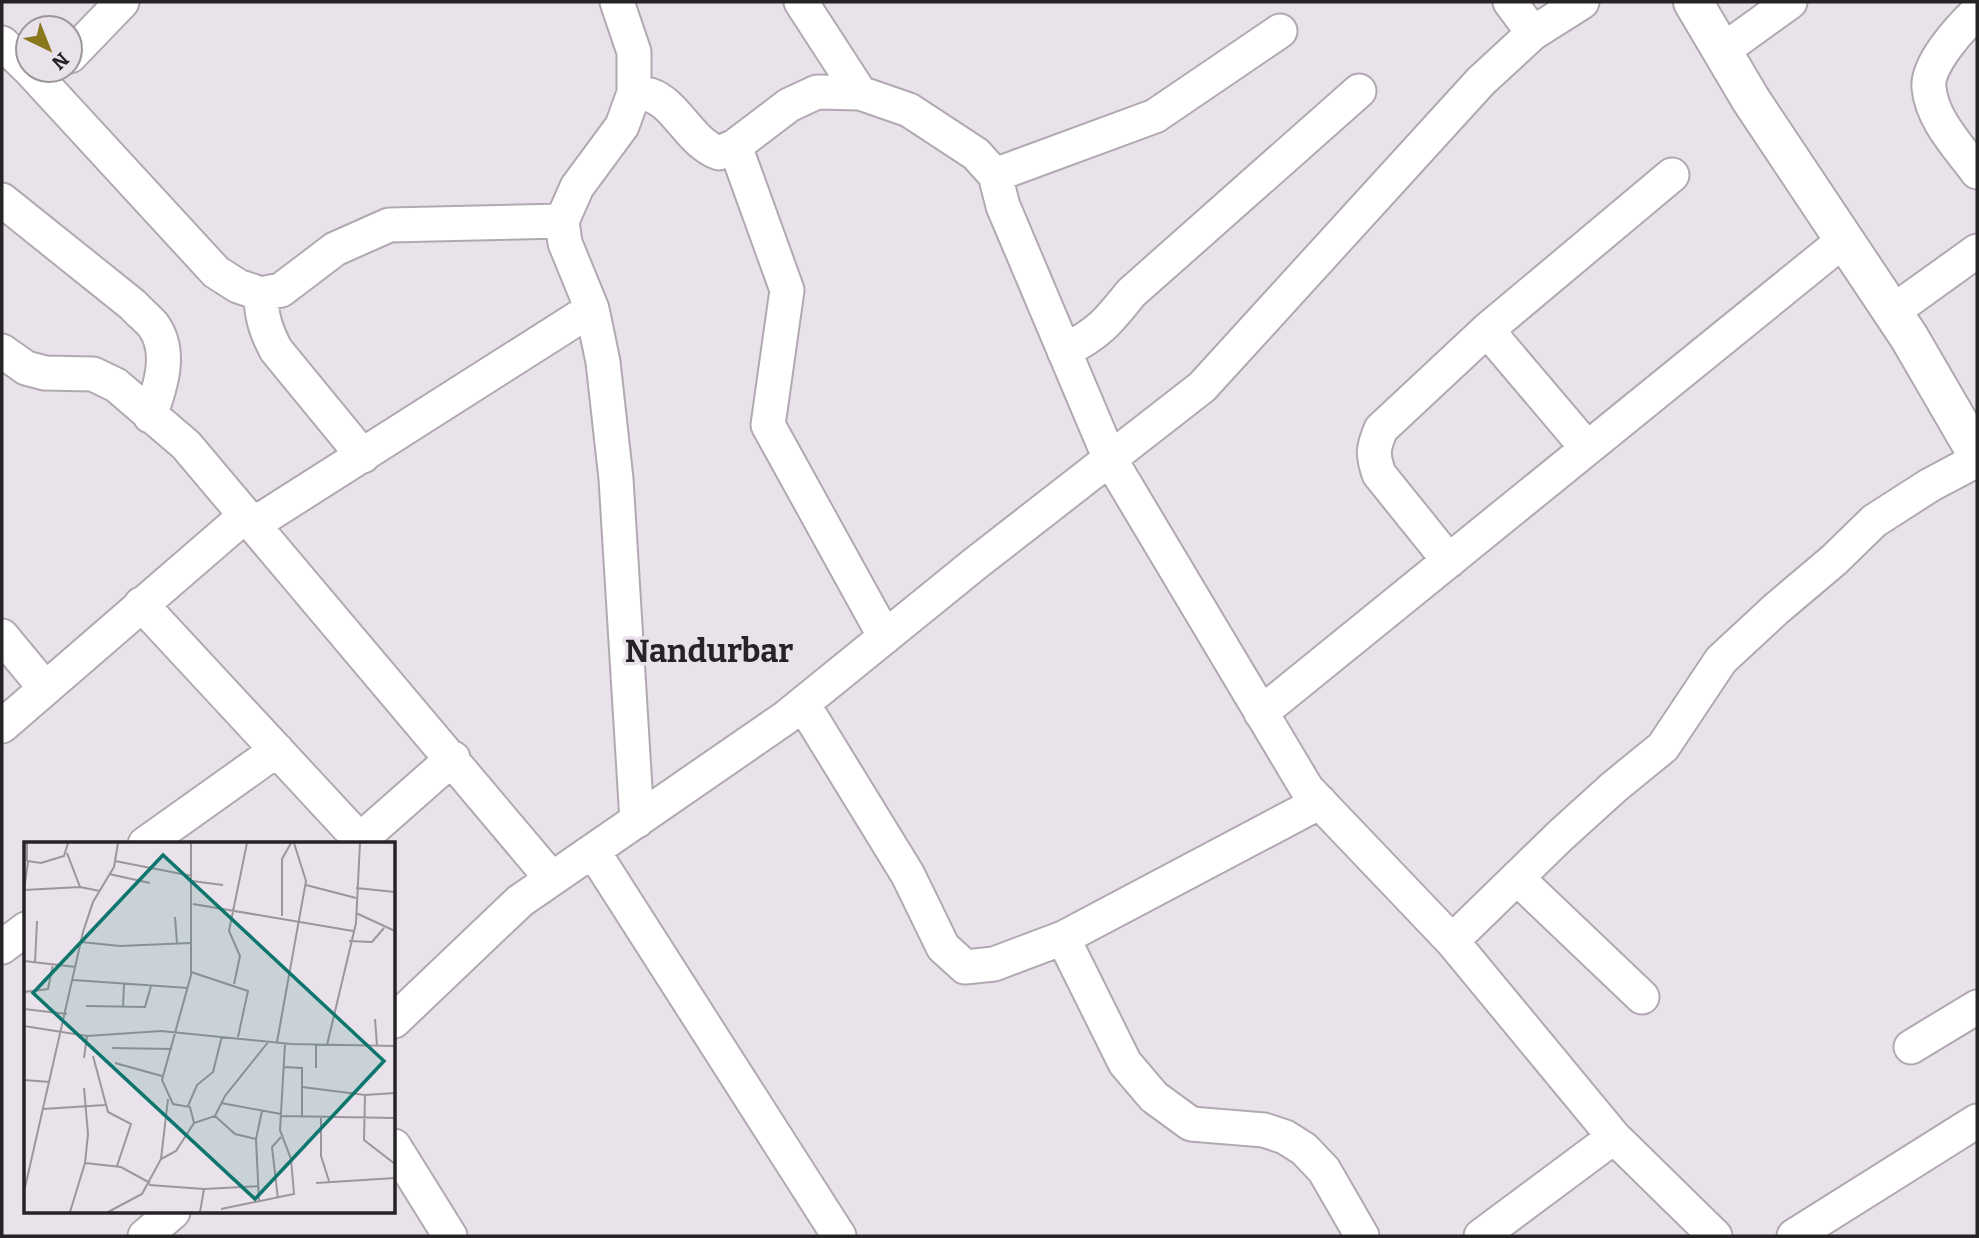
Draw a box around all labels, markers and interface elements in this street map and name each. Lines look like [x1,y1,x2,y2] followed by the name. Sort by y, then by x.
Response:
[14,14,84,84] north arrow
[47,48,73,75] text: N
[625,632,793,670] district label: Nandurbar
[24,842,396,1214] inset map

